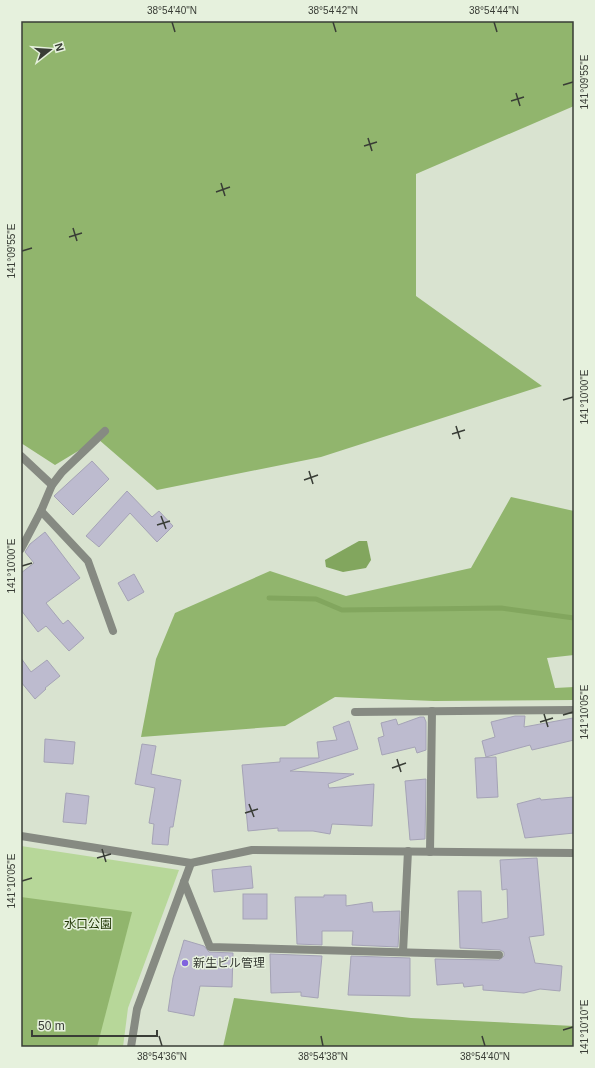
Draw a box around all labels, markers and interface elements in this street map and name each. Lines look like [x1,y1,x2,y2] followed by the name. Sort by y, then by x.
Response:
[147,5,197,16] text: 38°54'40"N
[308,5,358,16] text: 38°54'42"N
[469,5,519,16] text: 38°54'44"N
[30,30,70,70] north arrow
[53,42,66,53] text: N
[579,54,590,110] text: 141°09'55"E
[6,223,17,279] text: 141°09'55"E
[579,369,590,425] text: 141°10'00"E
[6,538,17,594] text: 141°10'00"E
[579,684,590,740] text: 141°10'05"E
[6,853,17,909] text: 141°10'05"E
[64,917,112,931] park label: 水口公園
[193,956,265,970] place label: 新生ビル管理
[180,958,190,968] marker: 新生ビル管理
[579,999,590,1055] text: 141°10'10"E
[32,1012,157,1038] scale bar
[38,1019,65,1033] text: 50 m
[137,1051,187,1062] text: 38°54'36"N
[298,1051,348,1062] text: 38°54'38"N
[460,1051,510,1062] text: 38°54'40"N

